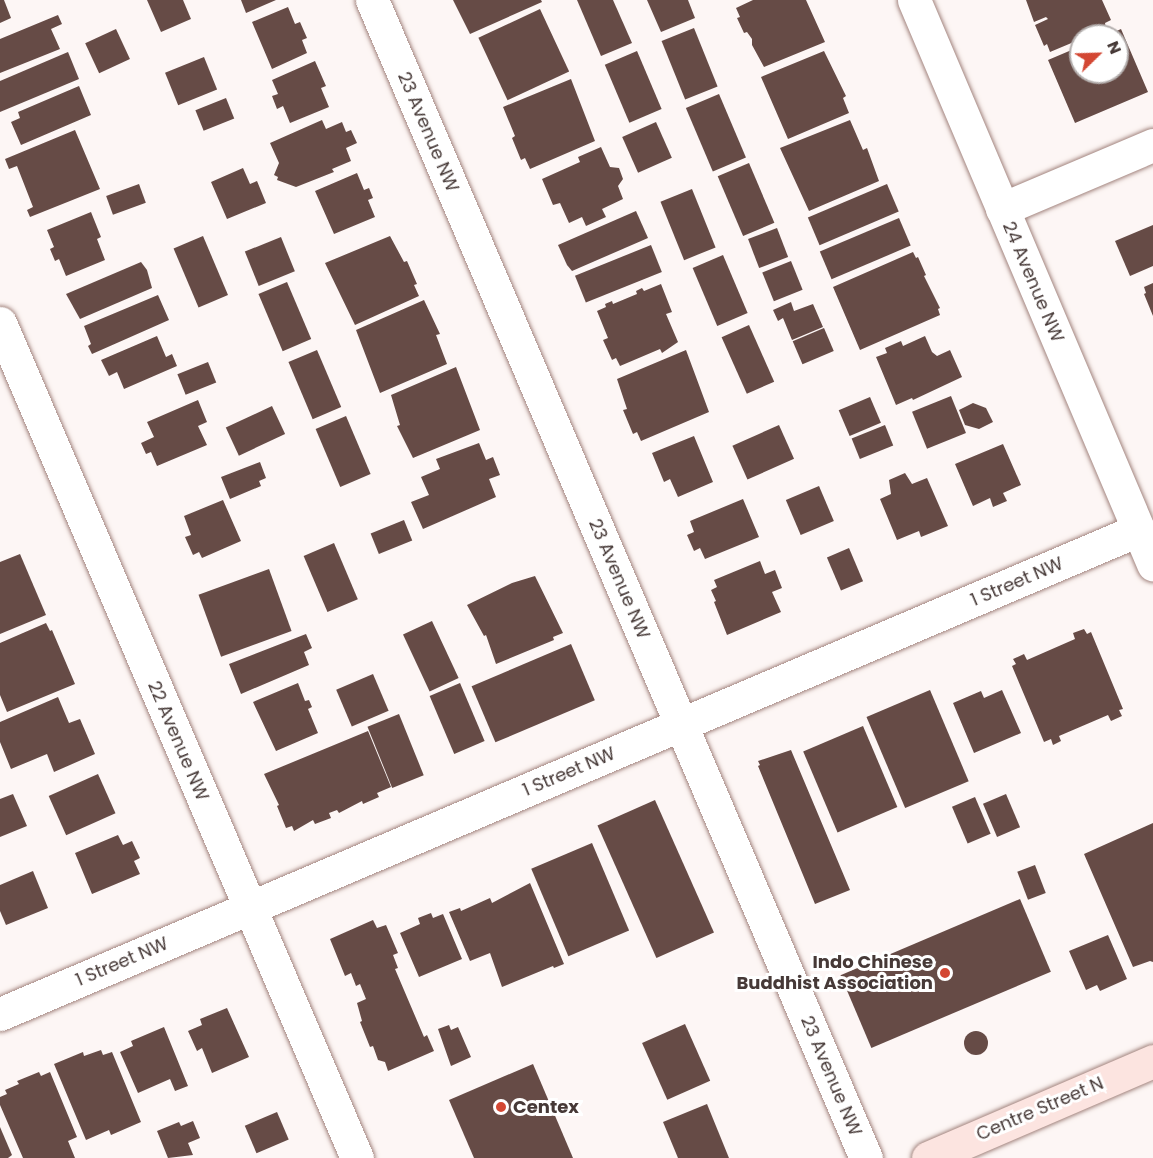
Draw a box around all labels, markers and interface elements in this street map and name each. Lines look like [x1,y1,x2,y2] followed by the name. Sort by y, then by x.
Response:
[1069,24,1129,84] north arrow
[1101,38,1127,58] text: N
[393,69,463,195] street label: 23 Avenue NW
[998,218,1068,346] street label: 24 Avenue NW
[584,516,654,642] street label: 23 Avenue NW
[968,553,1066,611] street label: 1 Street NW
[143,678,213,804] street label: 22 Avenue NW
[520,743,618,801] street label: 1 Street NW
[73,933,171,991] street label: 1 Street NW
[736,952,933,994] place label: Indo Chinese Buddhist Association
[938,966,952,980] marker: Indo Chinese Buddhist Association
[796,1013,866,1139] street label: 23 Avenue NW
[973,1072,1107,1146] street label: Centre Street N
[513,1096,579,1118] place label: Centex
[494,1100,508,1114] marker: Centex

